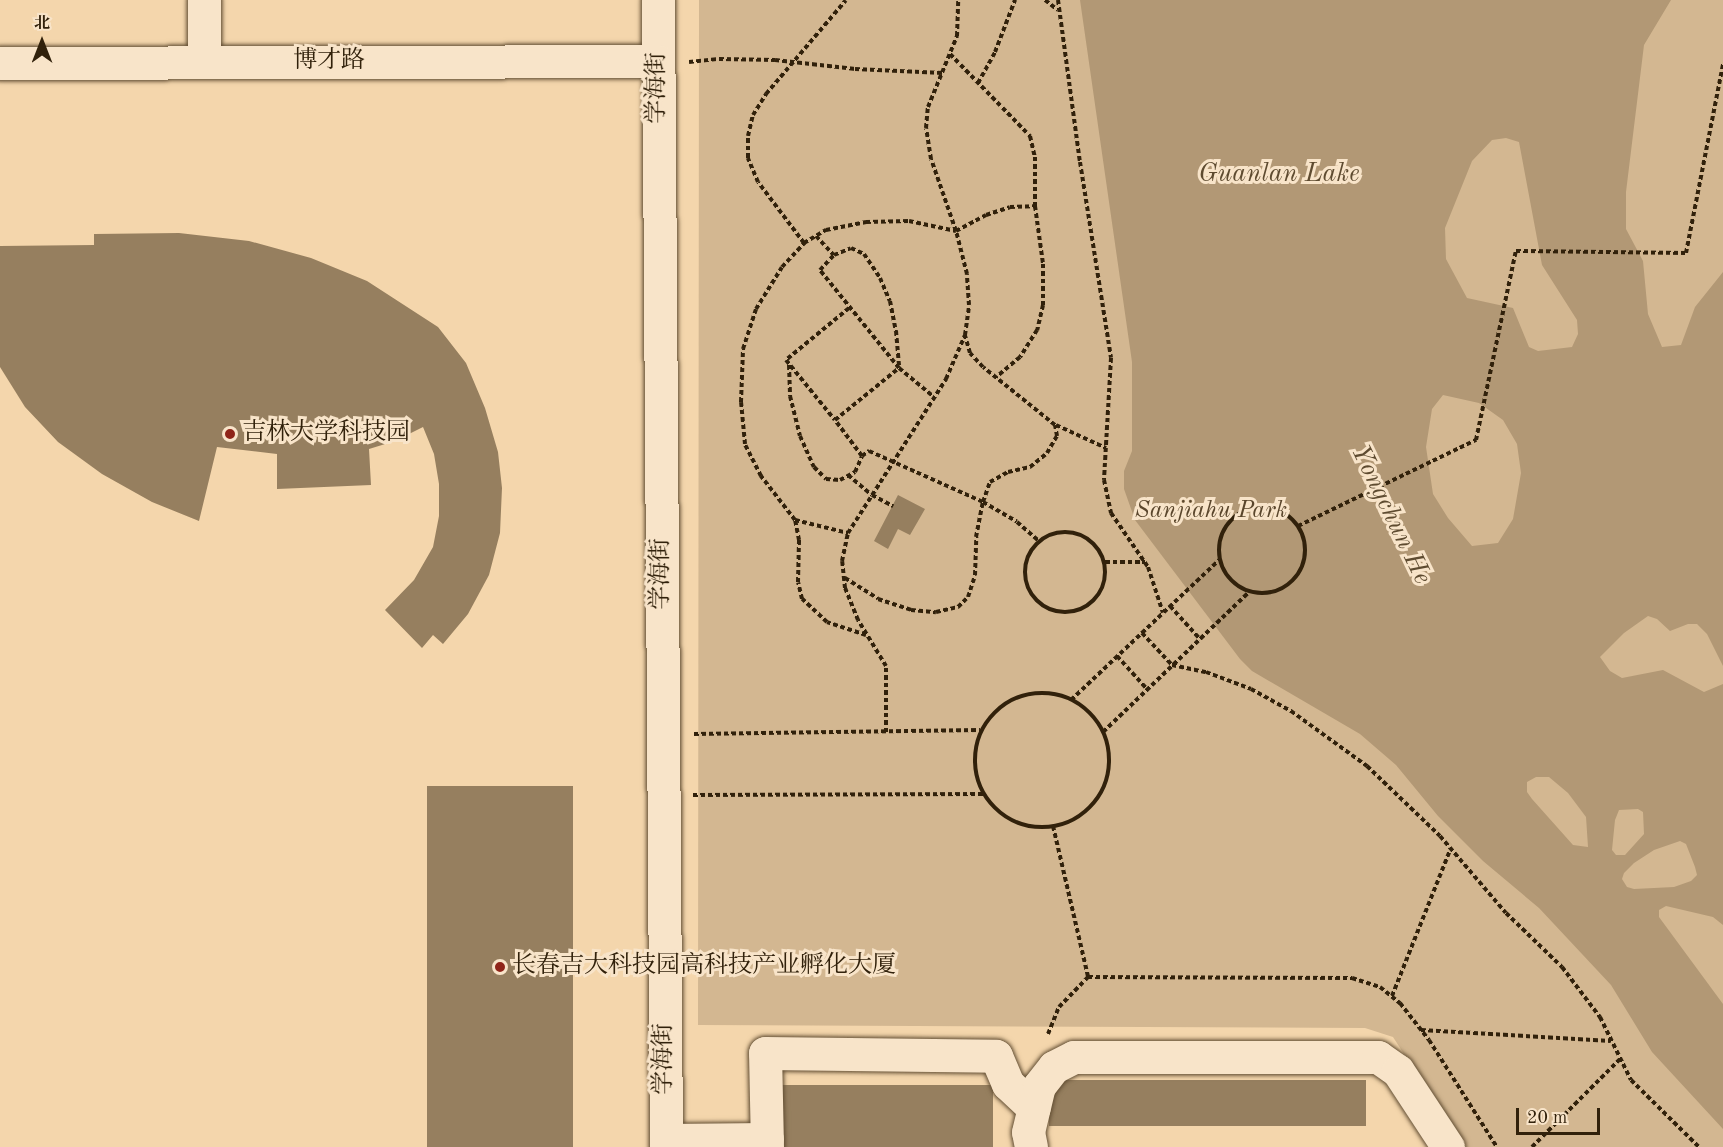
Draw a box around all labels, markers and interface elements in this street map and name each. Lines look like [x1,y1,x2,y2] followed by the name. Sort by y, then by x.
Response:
[12,12,72,72] north arrow
[34,16,50,32] text: 北
[293,48,365,76] street label: 博才路
[644,52,672,124] street label: 学海街
[1198,159,1360,191] water label: Guanlan Lake
[242,420,410,448] place label: 吉林大学科技园
[223,427,237,441] marker: 吉林大学科技园
[1343,440,1437,590] water label: Yongchun He
[1135,498,1287,526] park label: Sanjiahu Park
[648,538,676,610] street label: 学海街
[512,953,896,981] place label: 长春吉大科技园高科技产业孵化大厦
[493,960,507,974] marker: 长春吉大科技园高科技产业孵化大厦
[651,1023,679,1095] street label: 学海街
[1519,1096,1603,1134] scale bar
[1527,1109,1567,1127] text: 20 m

